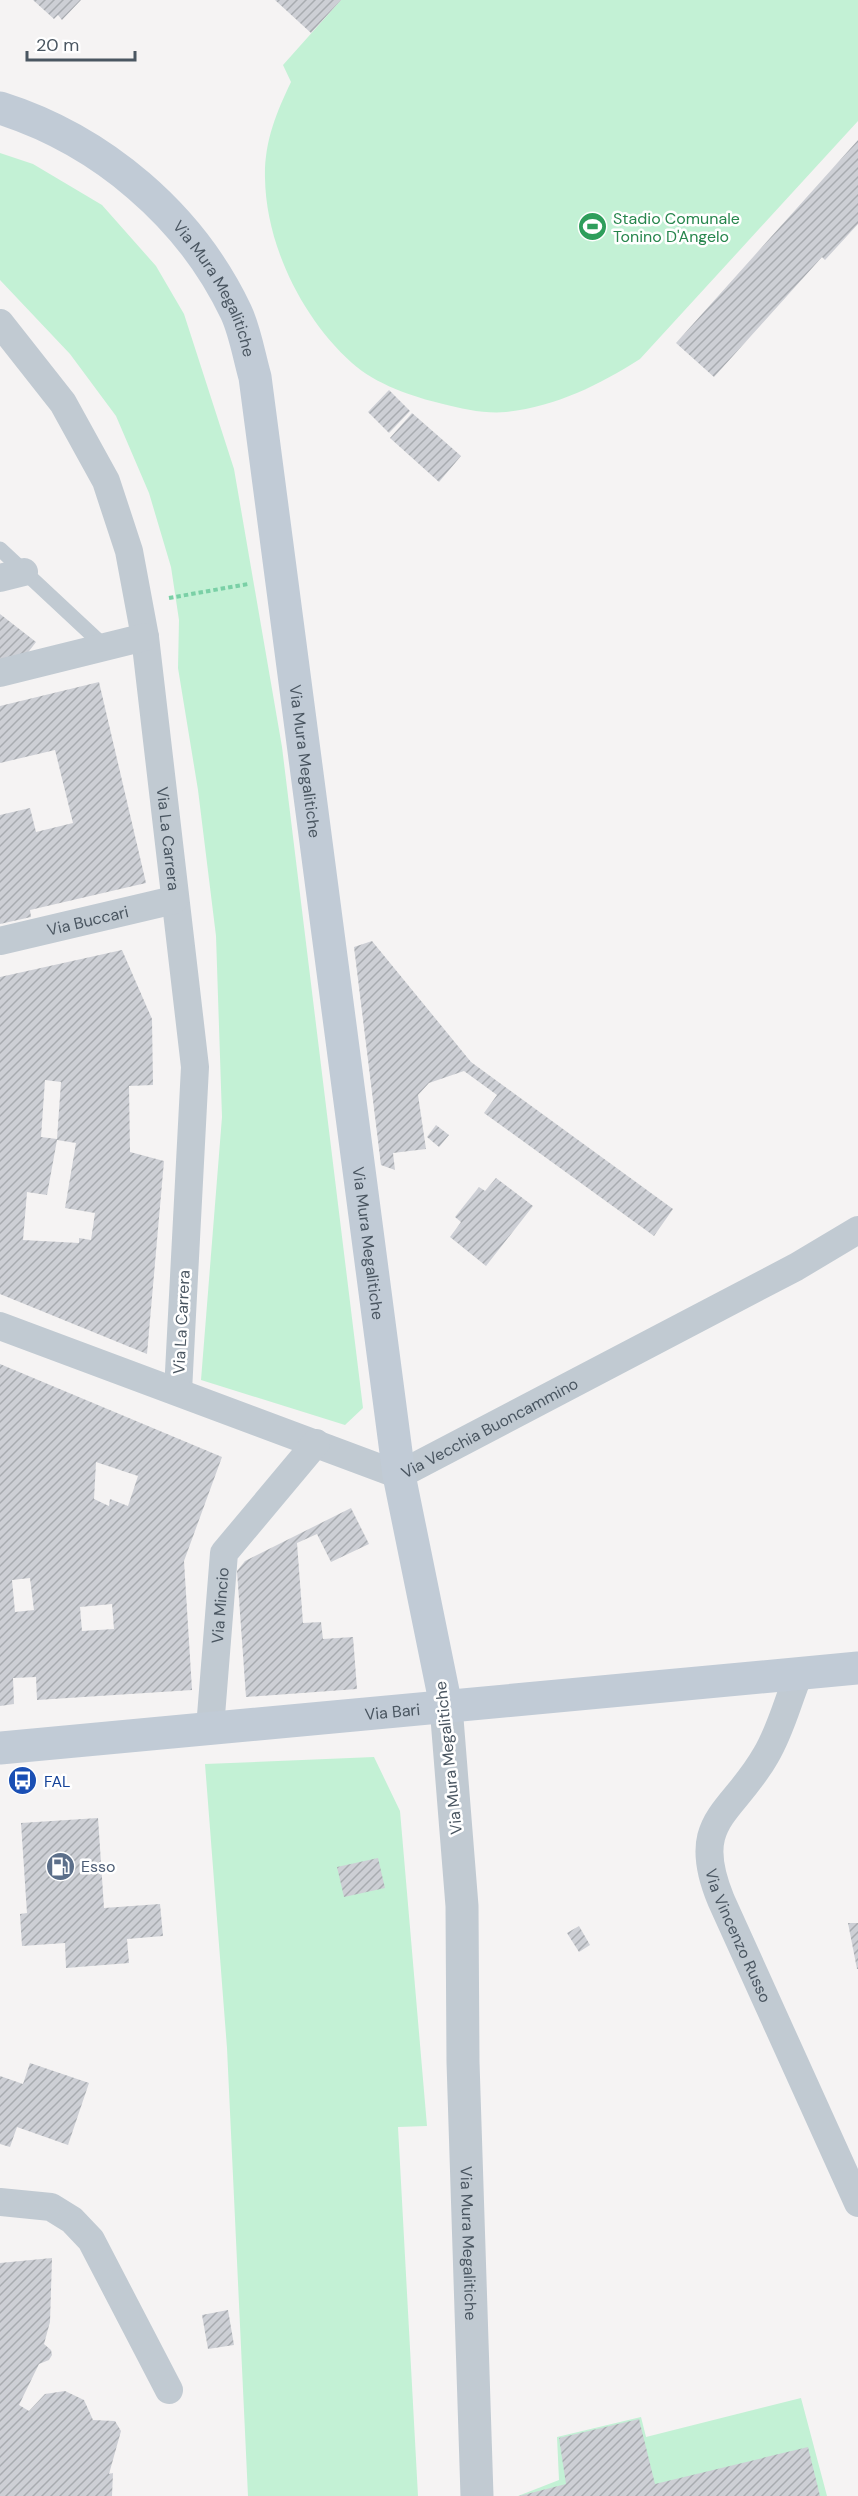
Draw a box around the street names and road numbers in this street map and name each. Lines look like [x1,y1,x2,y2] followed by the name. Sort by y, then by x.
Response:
[168,216,259,359] street label: Via Mura Megalitiche
[284,684,325,839] street label: Via Mura Megalitiche
[151,786,184,892] street label: Via La Carrera
[45,901,131,941] street label: Via Buccari
[348,1165,389,1321] street label: Via Mura Megalitiche
[168,1269,195,1375] street label: Via La Carrera
[397,1373,582,1483] street label: Via Vecchia Buoncammino
[207,1566,234,1644] street label: Via Mincio
[430,1680,467,1836] street label: Via Mura Megalitiche
[364,1699,421,1725] street label: Via Bari
[700,1867,776,2006] street label: Via Vincenzo Russo
[455,2166,481,2321] street label: Via Mura Megalitiche

